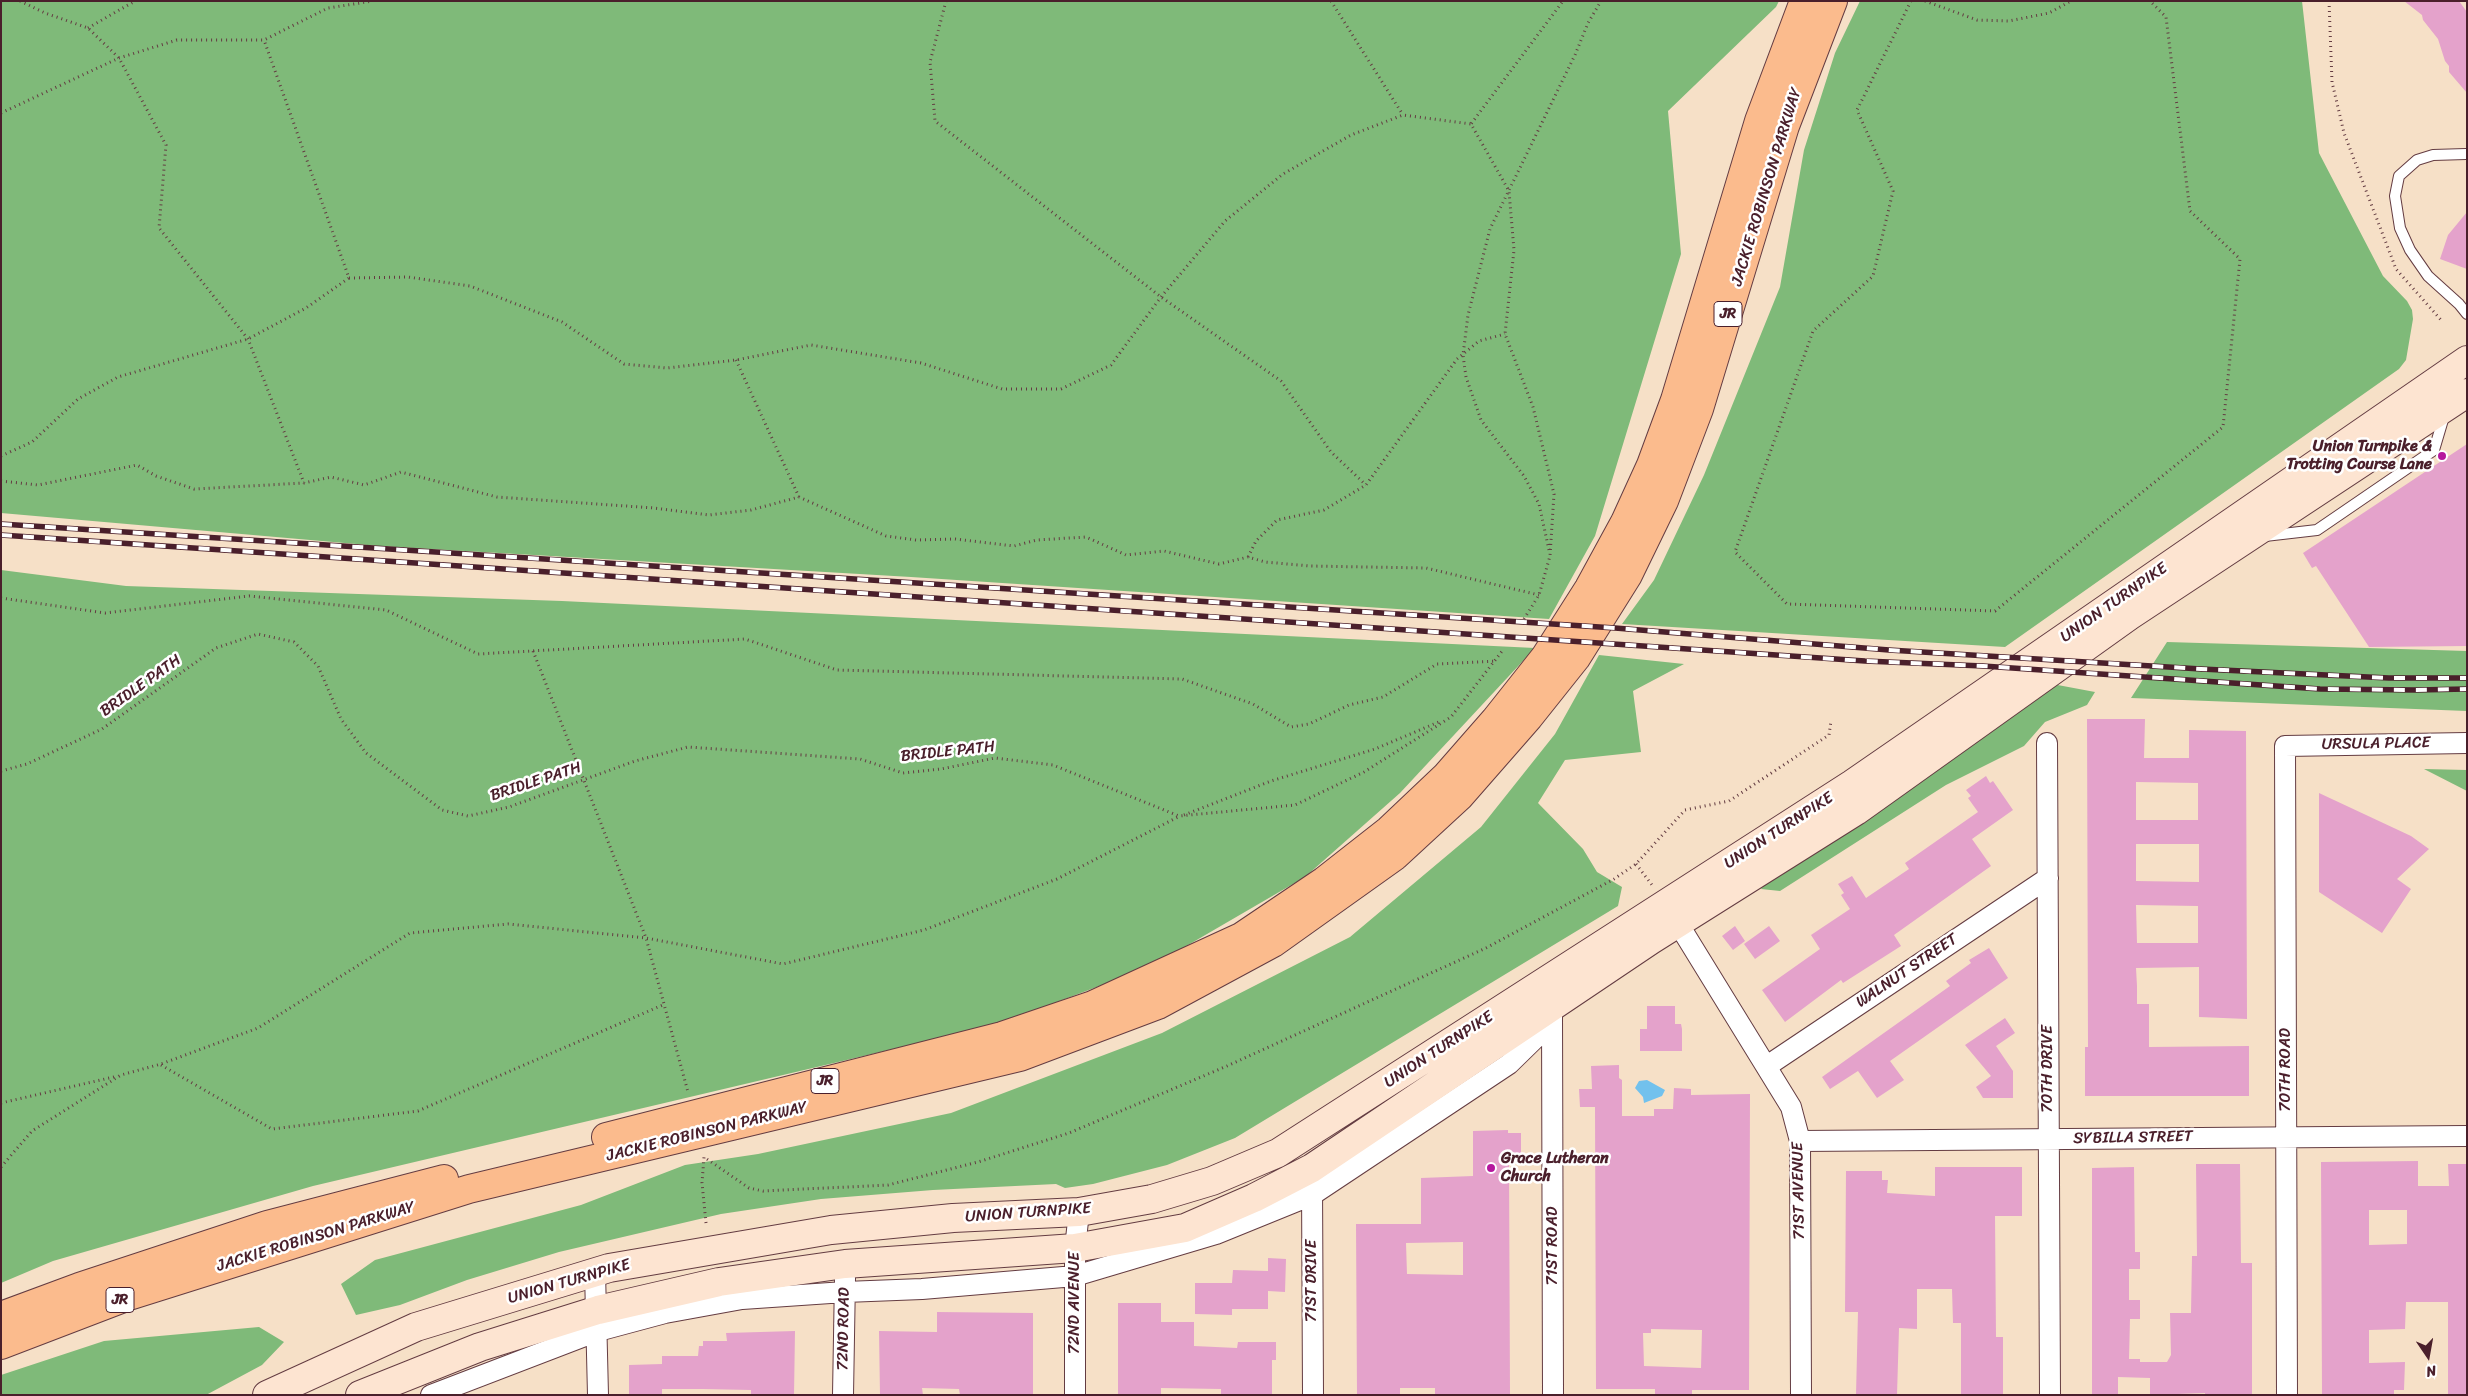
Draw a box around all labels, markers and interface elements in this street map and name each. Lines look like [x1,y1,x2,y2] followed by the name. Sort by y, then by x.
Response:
[1728,86,1806,288] street label: JACKIE ROBINSON PARKWAY
[1714,302,1742,326] road number: JR
[2287,437,2432,475] place label: Union Turnpike & Trotting Course Lane
[2436,450,2448,462] marker: Union Turnpike & Trotting Course Lane
[2057,559,2171,647] street label: UNION TURNPIKE
[97,651,185,721] street label: BRIDLE PATH
[2321,733,2431,755] street label: URSULA PLACE
[900,738,996,766] street label: BRIDLE PATH
[488,758,584,806] street label: BRIDLE PATH
[1721,789,1837,873] street label: UNION TURNPIKE
[1853,930,1961,1012] street label: WALNUT STREET
[1381,1008,1497,1092] street label: UNION TURNPIKE
[2038,1025,2058,1113] street label: 70TH DRIVE
[2276,1028,2296,1112] street label: 70TH ROAD
[811,1068,839,1094] road number: JR
[605,1098,809,1166] street label: JACKIE ROBINSON PARKWAY
[2073,1127,2193,1149] street label: SYBILLA STREET
[1789,1142,1809,1240] street label: 71ST AVENUE
[1501,1149,1609,1187] place label: Grace Lutheran Church
[1485,1162,1497,1174] marker: Grace Lutheran Church
[215,1198,417,1276] street label: JACKIE ROBINSON PARKWAY
[964,1199,1092,1227] street label: UNION TURNPIKE
[1543,1207,1563,1285] street label: 71ST ROAD
[1302,1240,1322,1322] street label: 71ST DRIVE
[1065,1252,1085,1354] street label: 72ND AVENUE
[506,1255,632,1309] street label: UNION TURNPIKE
[834,1287,854,1371] street label: 72ND ROAD
[106,1288,134,1312] road number: JR
[2403,1331,2453,1381] north arrow
[2424,1358,2439,1384] text: N

